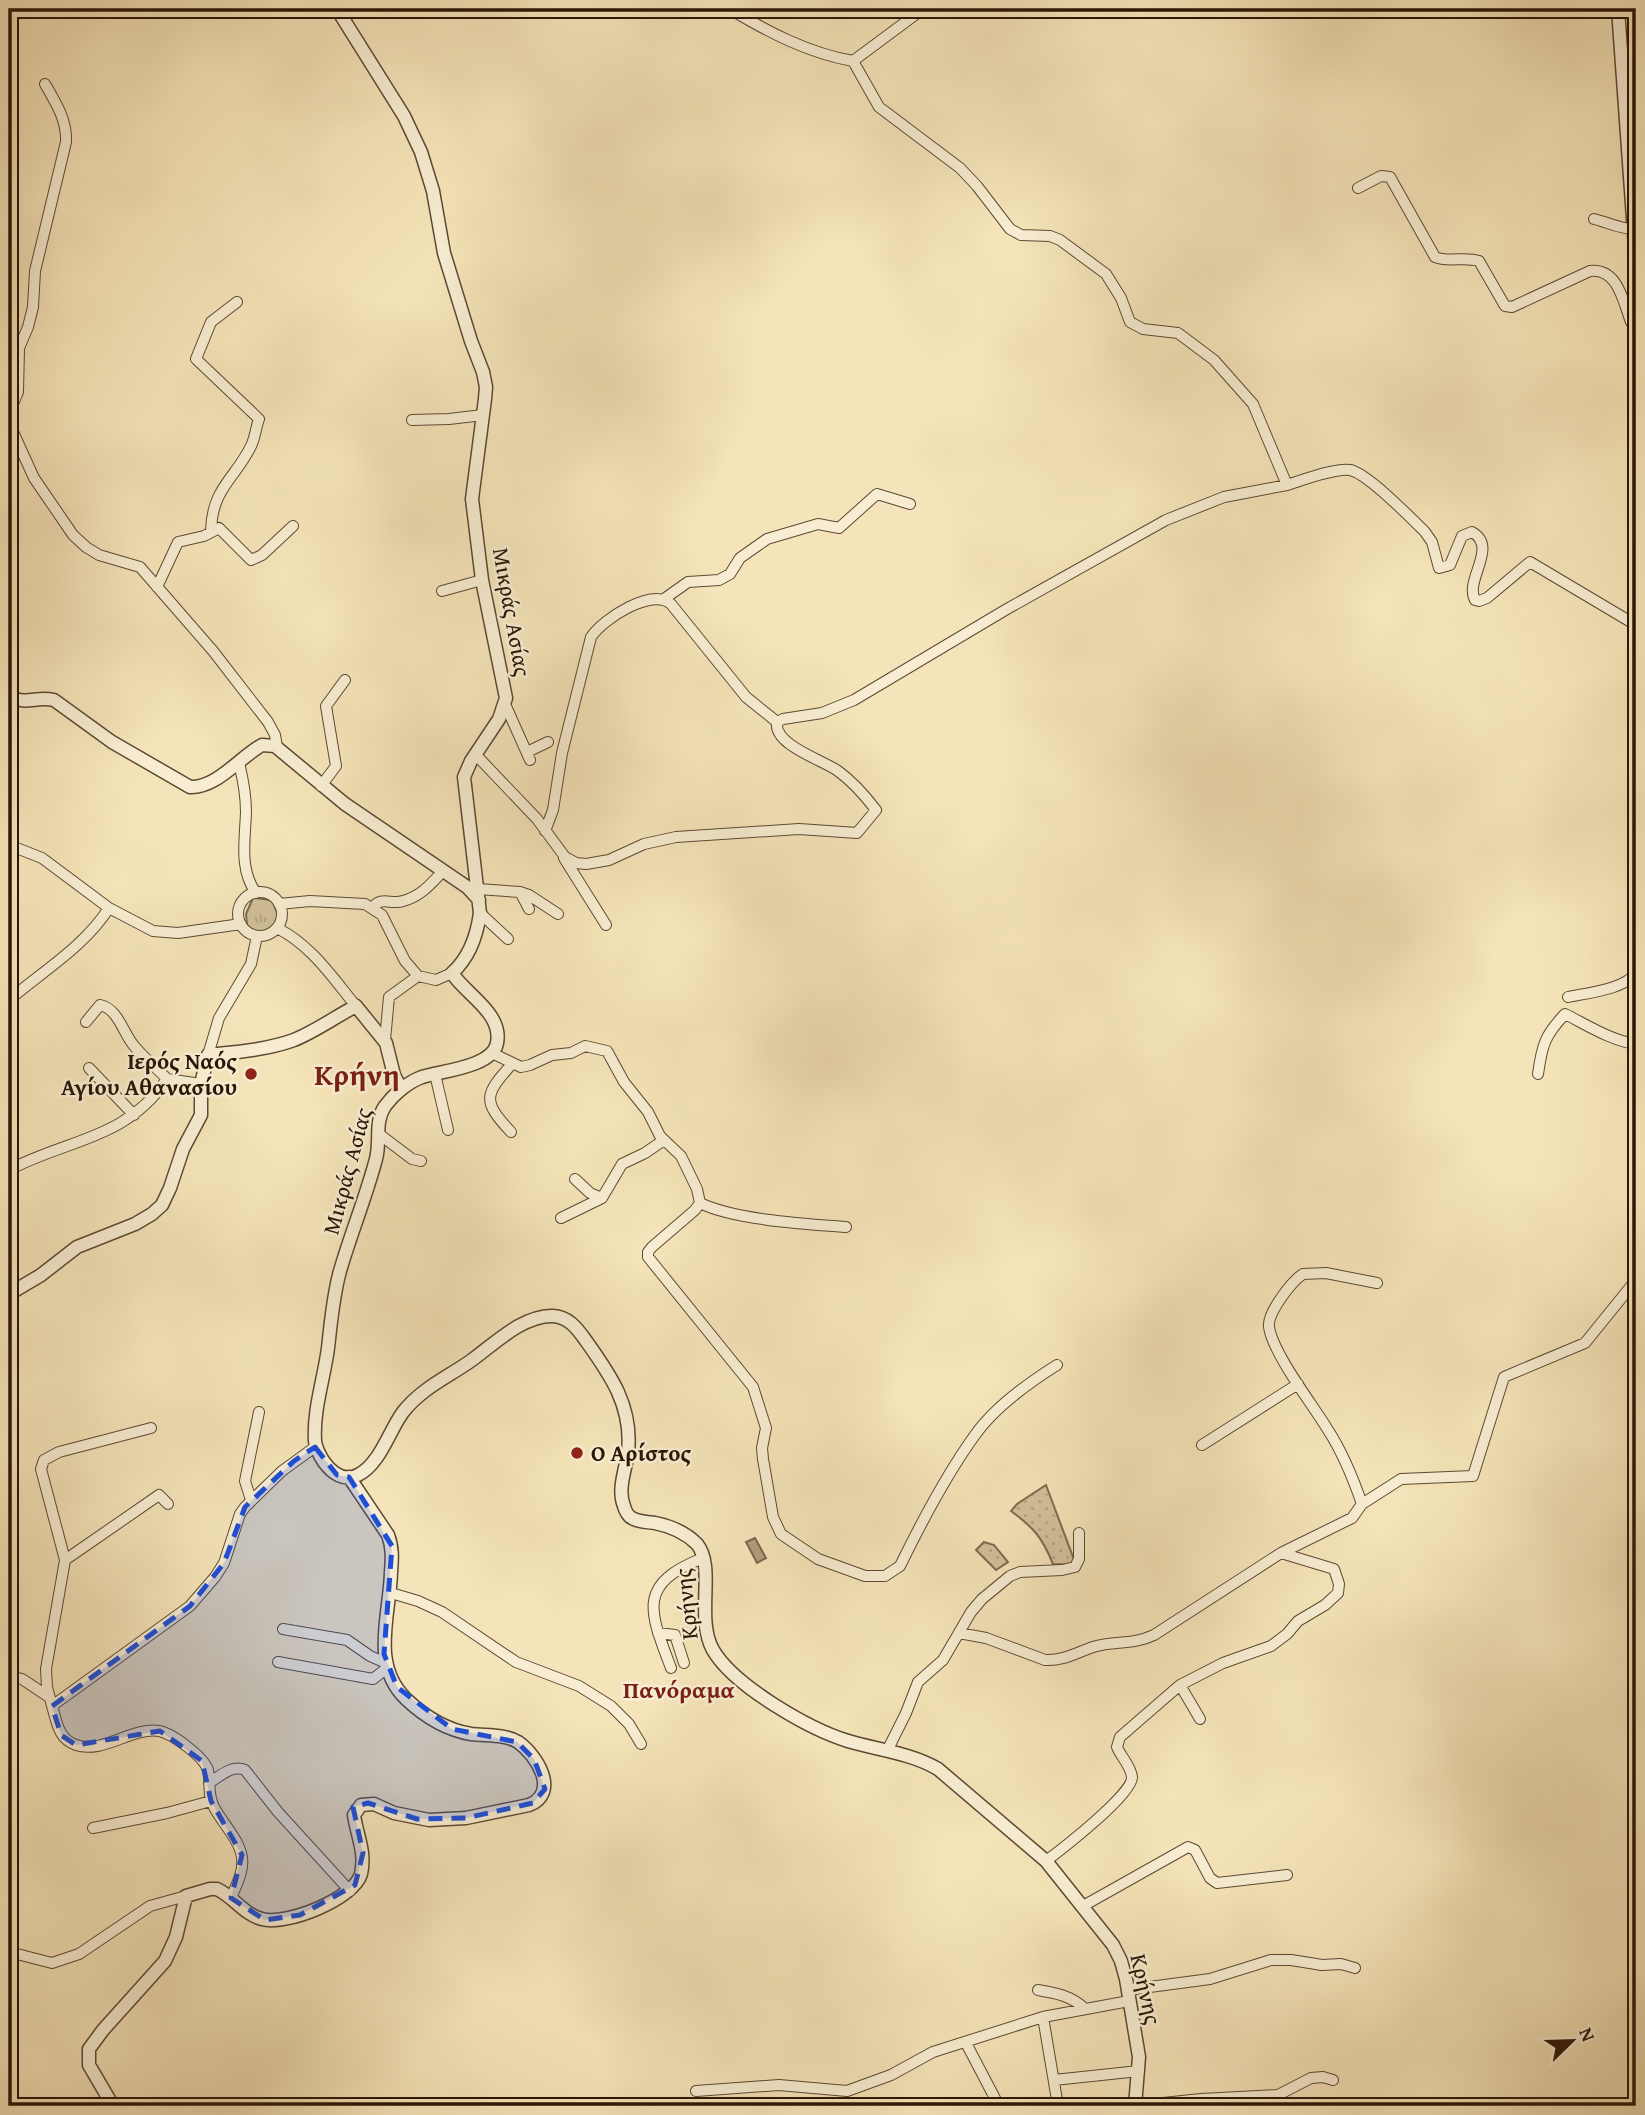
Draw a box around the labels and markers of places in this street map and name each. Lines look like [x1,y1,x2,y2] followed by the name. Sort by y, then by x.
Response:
[61,1044,237,1103] place label: Ιερός Ναός Αγίου Αθανασίου
[243,1066,259,1082] marker: Ιερός Ναός Αγίου Αθανασίου
[591,1436,691,1469] place label: Ο Αρίστος
[569,1445,585,1461] marker: Ο Αρίστος

